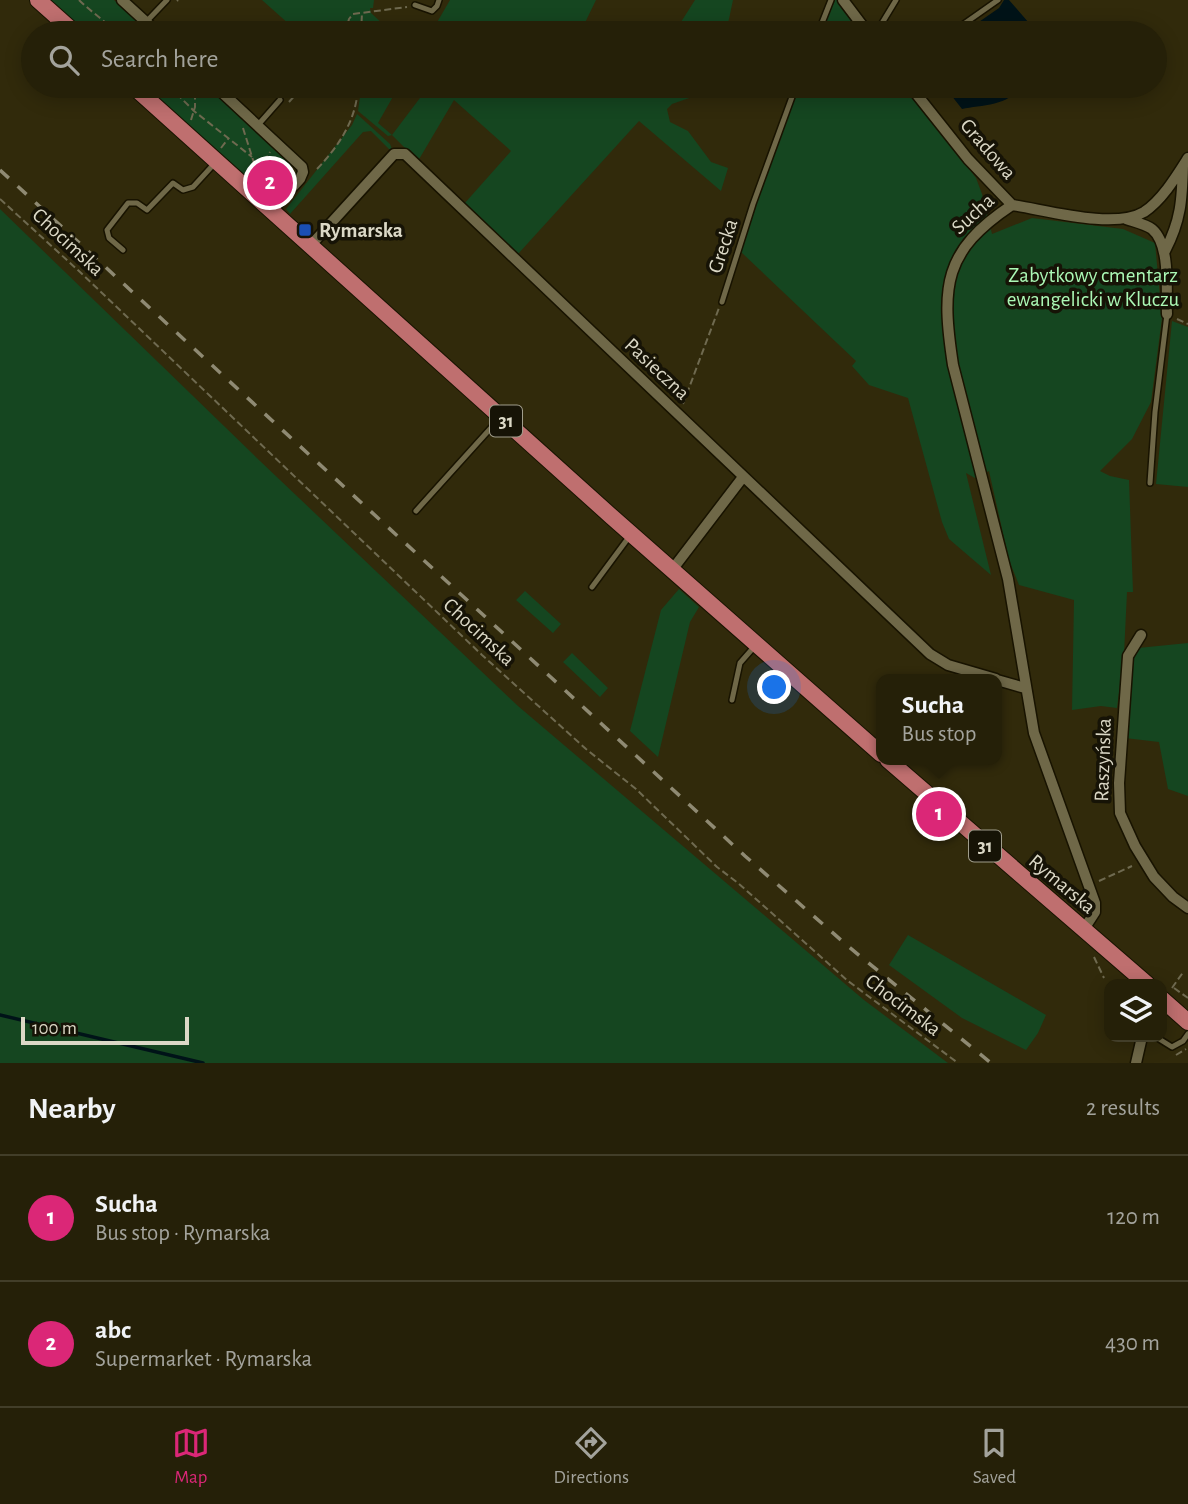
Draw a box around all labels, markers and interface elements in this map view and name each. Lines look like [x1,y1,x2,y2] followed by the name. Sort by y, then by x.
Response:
[21,21,1167,98] search box
[45,41,83,79] icon: search
[101,46,219,72] text: Search here
[956,115,1020,184] street label: Gradowa
[247,157,293,209] pin: 2
[948,190,999,238] street label: Sucha
[28,204,108,280] street label: Chocimska
[704,216,742,276] street label: Grecka
[319,220,403,241] place label: Rymarska
[297,222,313,238] marker: Rymarska
[1007,265,1180,310] park label: Zabytkowy cmentarz ewangelicki w Kluczu
[621,334,694,404] street label: Pasieczna
[490,406,522,436] road number: 31
[439,594,519,670] street label: Chocimska
[757,670,791,704] your location
[876,674,1002,765] popup
[902,692,964,718] text: Sucha
[1091,717,1115,802] street label: Raszyńska
[902,723,976,746] text: Bus stop
[916,788,962,840] pin: 1
[969,831,1001,862] road number: 31
[1025,850,1100,918] street label: Rymarska
[861,970,945,1040] street label: Chocimska
[1104,979,1167,1042] map controls
[1104,979,1167,1042] button: layers
[21,1014,189,1046] scale bar
[32,1019,77,1038] text: 100 m
[28,1094,116,1124] text: Nearby
[1086,1097,1160,1120] text: 2 results
[95,1191,158,1217] text: Sucha
[47,1206,55,1229] text: 1
[1107,1206,1160,1229] text: 120 m
[95,1222,270,1245] text: Bus stop · Rymarska
[95,1317,131,1343] text: abc
[46,1332,56,1355] text: 2
[1105,1332,1160,1355] text: 430 m
[95,1348,312,1371] text: Supermarket · Rymarska
[172,1424,210,1489] tab: Map
[553,1424,629,1489] tab: Directions
[973,1424,1016,1489] tab: Saved

